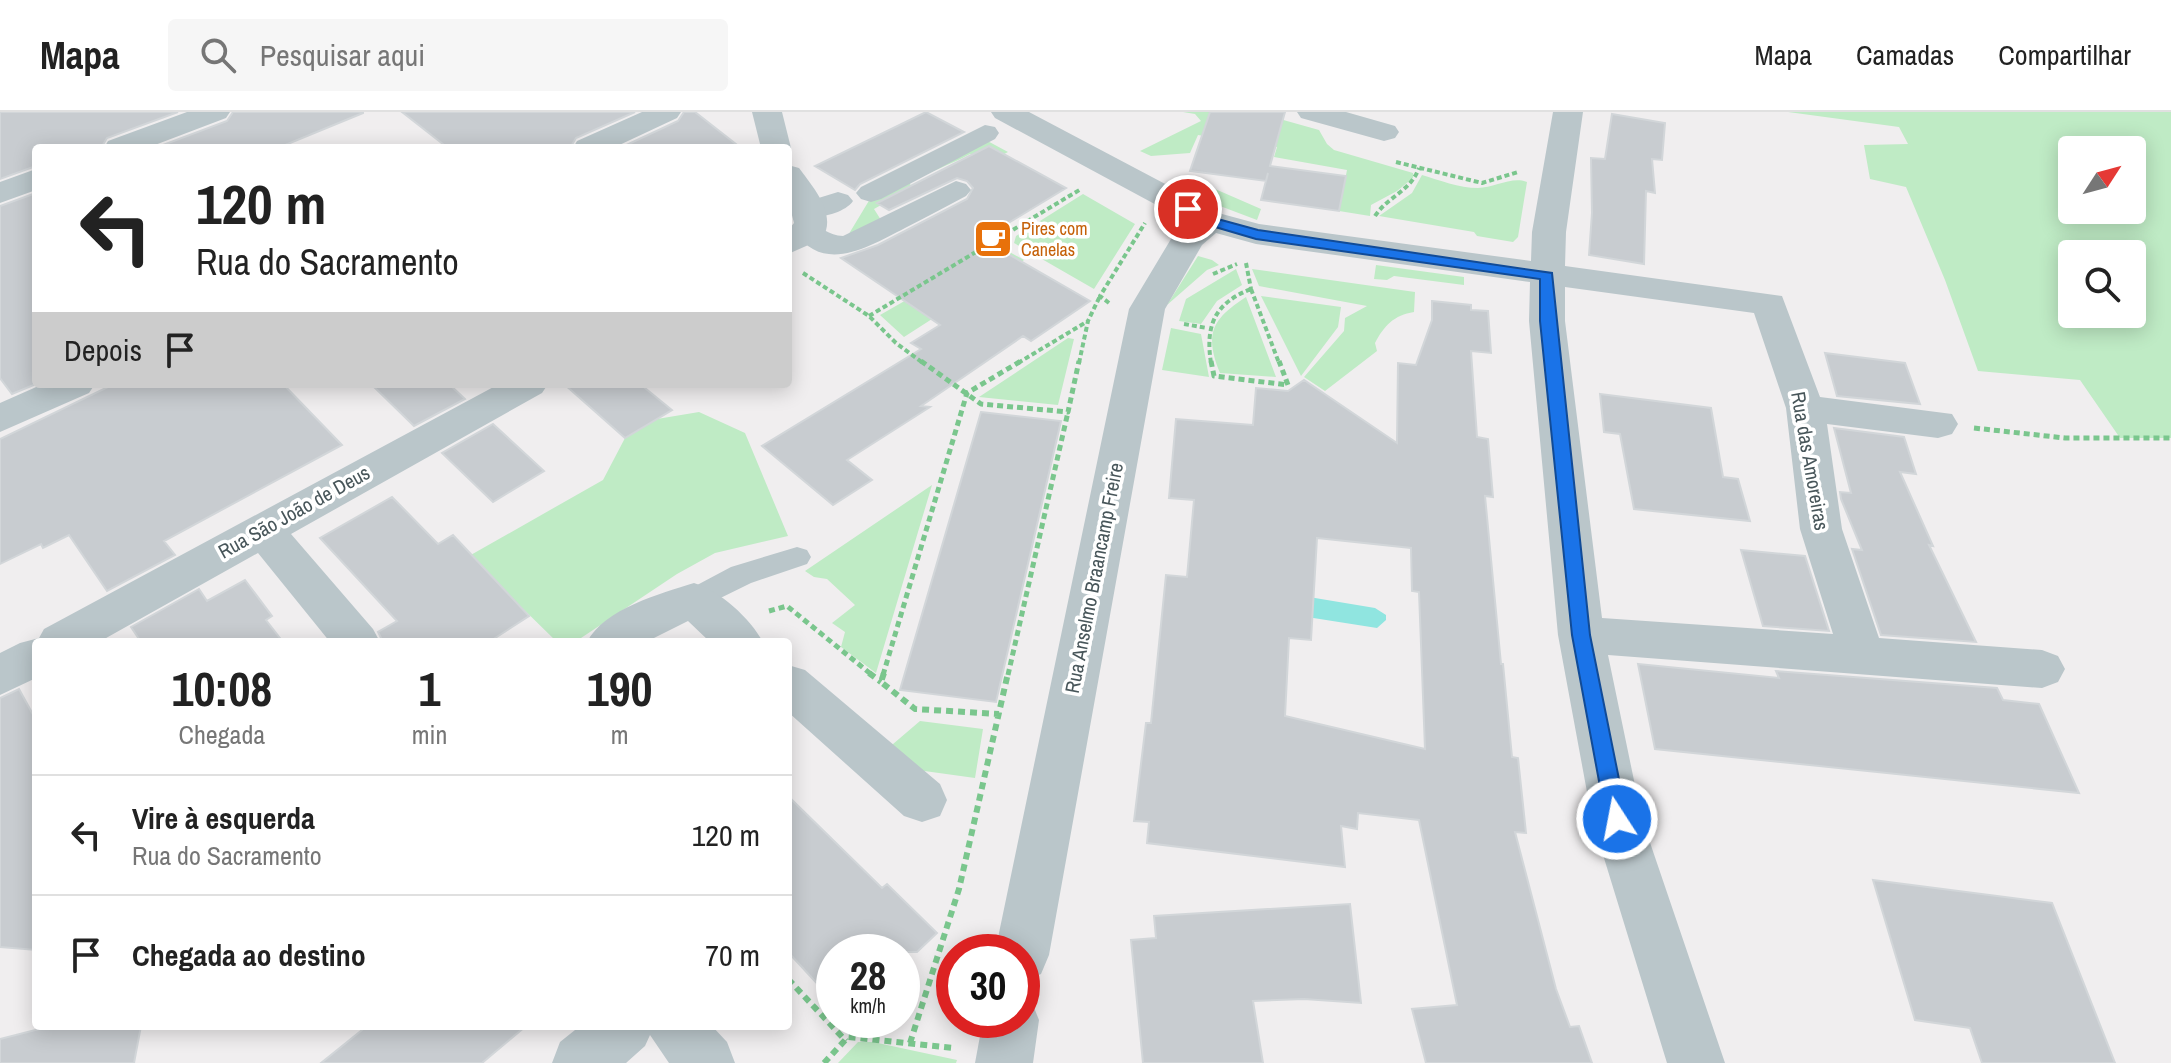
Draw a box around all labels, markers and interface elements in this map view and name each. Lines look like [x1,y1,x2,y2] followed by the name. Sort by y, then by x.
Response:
[168,19,728,91] search box
[40,30,120,81] text: Mapa
[196,33,240,77] icon: search
[260,35,425,75] text: Pesquisar aqui
[1755,36,1812,74] text: Mapa
[1856,36,1954,74] text: Camadas
[1998,36,2131,74] text: Compartilhar
[2058,136,2146,224] north arrow
[2058,136,2146,328] map controls
[196,166,326,241] text: 120 m
[1154,175,1222,243] pin
[64,176,168,280] icon: left
[1166,187,1210,231] icon: arrive
[1021,216,1087,262] place label: Pires com Canelas
[972,218,1014,260] cafe icon: Pires com Canelas
[196,238,459,286] text: Rua do Sacramento
[2058,240,2146,328] button: search
[158,328,202,372] icon: arrive
[64,330,142,370] text: Depois
[1785,389,1836,532] street label: Rua das Amoreiras
[213,459,374,564] street label: Rua São João de Deus
[1058,460,1129,695] street label: Rua Anselmo Braancamp Freire
[172,656,272,721] text: 10:08
[419,656,440,721] text: 1
[587,656,652,721] text: 190
[179,717,265,752] text: Chegada
[412,717,447,752] text: min
[611,717,629,752] text: m
[1575,777,1659,861] position arrow
[132,798,315,838] text: Vire à esquerda
[64,813,108,857] icon: left
[692,815,760,855] text: 120 m
[132,838,322,873] text: Rua do Sacramento
[64,933,108,977] icon: arrive
[936,934,1040,1038] speed limit sign: 30
[132,935,366,975] text: Chegada ao destino
[705,935,760,975] text: 70 m
[850,949,886,1002] text: 28
[850,992,886,1019] text: km/h

